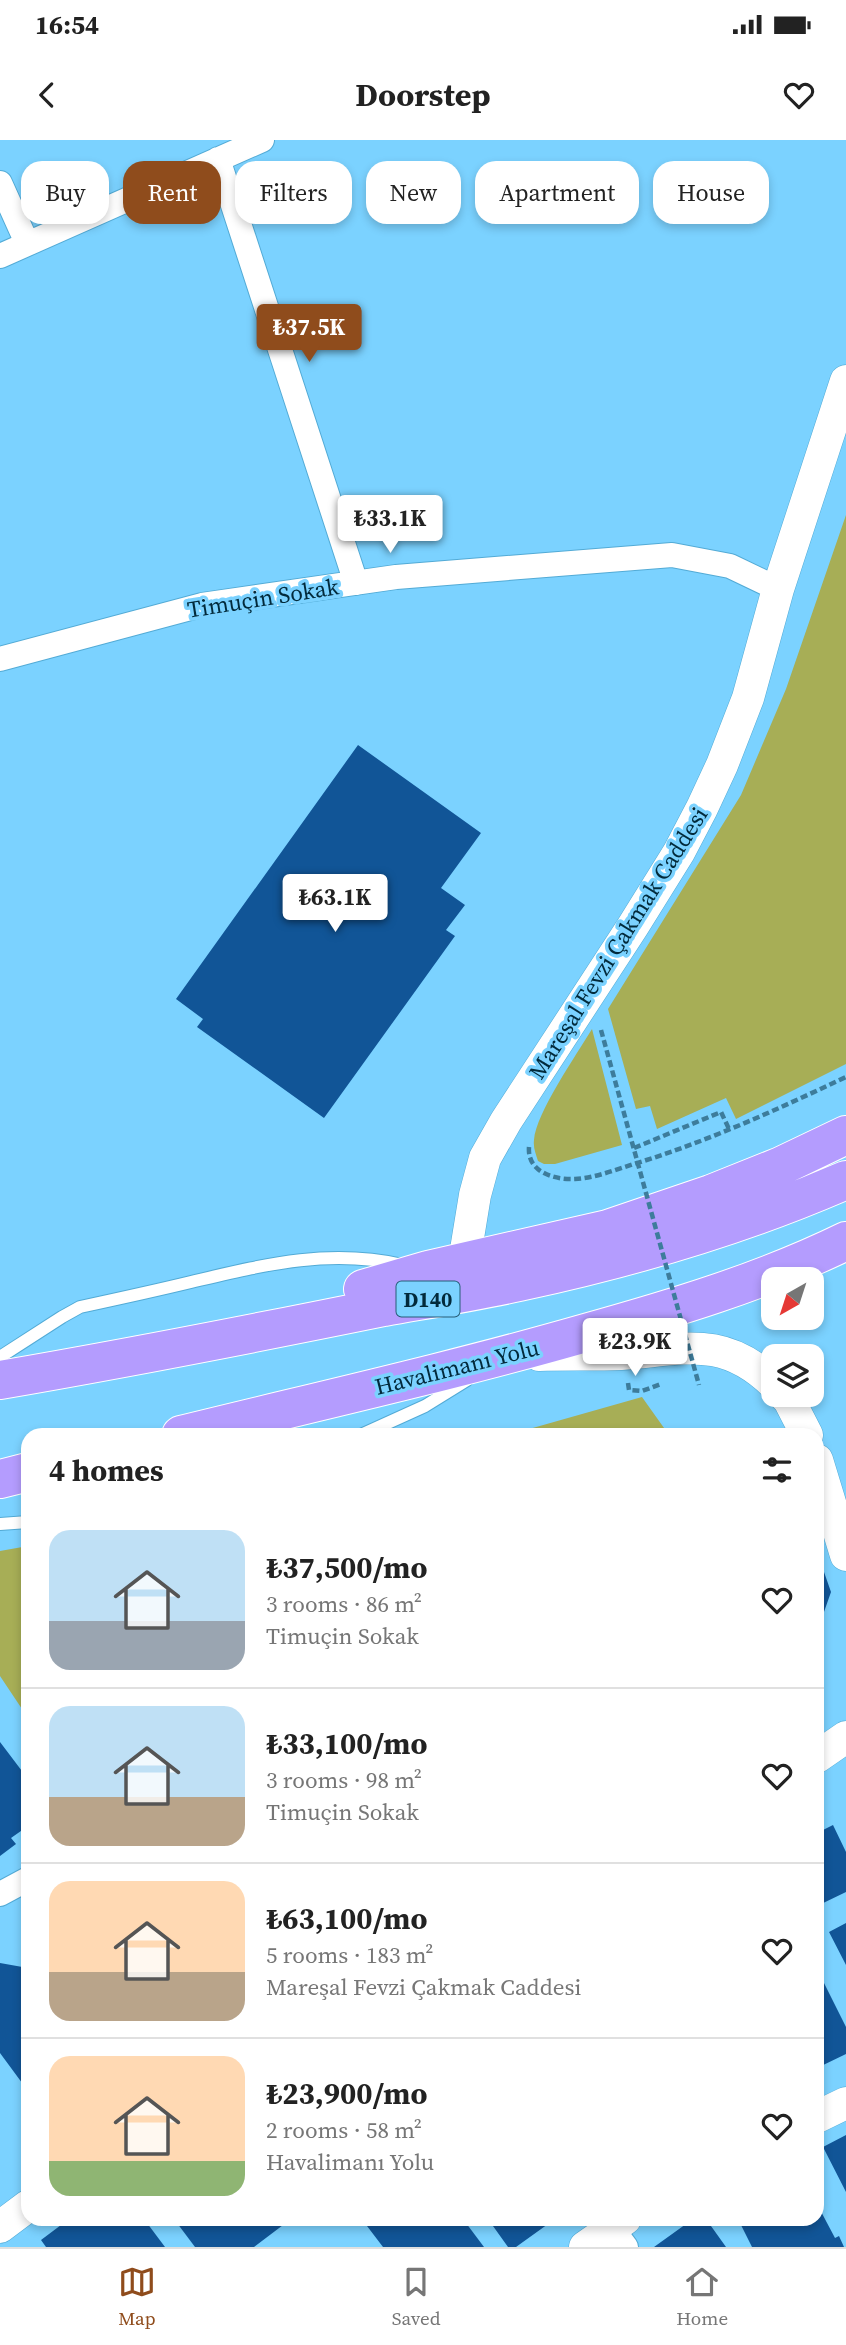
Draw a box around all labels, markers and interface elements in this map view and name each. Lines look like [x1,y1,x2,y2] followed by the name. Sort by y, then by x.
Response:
[35,7,99,43] text: 16:54
[355,73,491,117] text: Doorstep
[28,76,66,114] icon: back
[780,76,818,114] icon: heart
[21,161,109,224] chip: Buy
[123,161,221,224] chip: Rent
[235,161,352,224] chip: Filters
[366,161,461,224] chip: New
[475,161,639,224] chip: Apartment
[653,161,769,224] chip: House
[252,304,366,364] pin: ₺37.5K
[273,311,345,343] text: ₺37.5K
[333,496,447,555] pin: ₺33.1K
[354,502,426,534] text: ₺33.1K
[185,570,341,626] street label: Timuçin Sokak
[521,801,715,1085] street label: Mareşal Fevzi Çakmak Caddesi
[278,874,392,934] pin: ₺63.1K
[299,881,371,913] text: ₺63.1K
[761,1267,824,1330] north arrow
[761,1267,824,1407] map controls
[396,1282,460,1316] road number: D140
[578,1318,692,1378] pin: ₺23.9K
[599,1325,671,1357] text: ₺23.9K
[371,1331,543,1403] street label: Havalimanı Yolu
[761,1344,824,1407] button: layers
[49,1450,164,1491] text: 4 homes
[758,1451,796,1489] icon: filters
[266,1547,428,1588] text: ₺37,500/mo
[105,1558,189,1642] icon: home
[758,1581,796,1619] icon: heart
[266,1588,422,1620] text: 3 rooms · 86 m²
[266,1620,419,1652] text: Timuçin Sokak
[266,1723,428,1764] text: ₺33,100/mo
[105,1734,189,1818] icon: home
[758,1757,796,1795] icon: heart
[266,1764,422,1796] text: 3 rooms · 98 m²
[266,1796,419,1828] text: Timuçin Sokak
[266,1898,428,1939] text: ₺63,100/mo
[105,1909,189,1993] icon: home
[758,1932,796,1970] icon: heart
[266,1939,433,1971] text: 5 rooms · 183 m²
[266,1971,581,2003] text: Mareşal Fevzi Çakmak Caddesi
[266,2073,428,2114] text: ₺23,900/mo
[105,2084,189,2168] icon: home
[758,2107,796,2145] icon: heart
[266,2114,422,2146] text: 2 rooms · 58 m²
[266,2146,434,2178] text: Havalimanı Yolu
[118,2263,156,2331] tab: Map
[392,2263,440,2331] tab: Saved
[676,2263,728,2331] tab: Home

